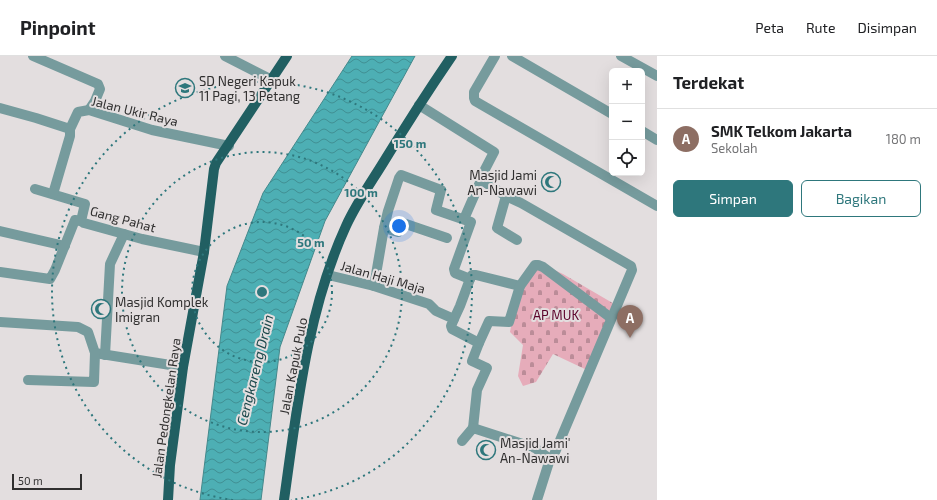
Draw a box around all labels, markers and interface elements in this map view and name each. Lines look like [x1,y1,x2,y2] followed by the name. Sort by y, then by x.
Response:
[20,16,95,39] text: Pinpoint
[755,19,784,36] text: Peta
[806,19,835,36] text: Rute
[857,19,917,36] text: Disimpan
[609,68,645,176] map controls
[609,68,645,104] button: +
[673,72,744,92] text: Terdekat
[199,73,300,104] place label: SD Negeri Kapuk 11 Pagi, 13 Petang
[174,77,196,99] school or university icon: SD Negeri Kapuk 11 Pagi, 13 Petang
[90,93,180,129] street label: Jalan Ukir Raya
[609,104,645,140] button: −
[711,122,852,140] text: SMK Telkom Jakarta
[682,131,690,147] text: A
[886,131,921,147] text: 180 m
[394,136,426,150] text: 150 m
[609,140,645,176] button: locate
[711,140,758,156] text: Sekolah
[467,167,537,198] place label: Masjid Jami An-Nawawi
[540,171,562,193] mosque icon: Masjid Jami An-Nawawi
[673,180,793,217] button: Simpan
[801,180,921,217] button: Bagikan
[344,185,378,199] text: 100 m
[88,203,158,235] street label: Gang Pahat
[389,216,409,236] your location
[297,235,325,249] text: 50 m
[339,257,427,297] street label: Jalan Haji Maja
[255,285,269,299] centre of rings
[115,294,209,325] place label: Masjid Komplek Imigran
[90,298,112,320] mosque icon: Masjid Komplek Imigran
[617,305,643,338] pin: A
[533,307,579,323] park label: AP MUK
[233,313,276,427] water label: Cengkareng Drain
[276,316,310,416] street label: Jalan Kapuk Pulo
[148,337,184,479] street label: Jalan Pedongkelan Raya
[500,435,571,466] place label: Masjid Jami' An-Nawawi
[475,439,497,461] mosque icon: Masjid Jami' An-Nawawi
[12,472,82,491] scale bar
[18,474,43,487] text: 50 m

